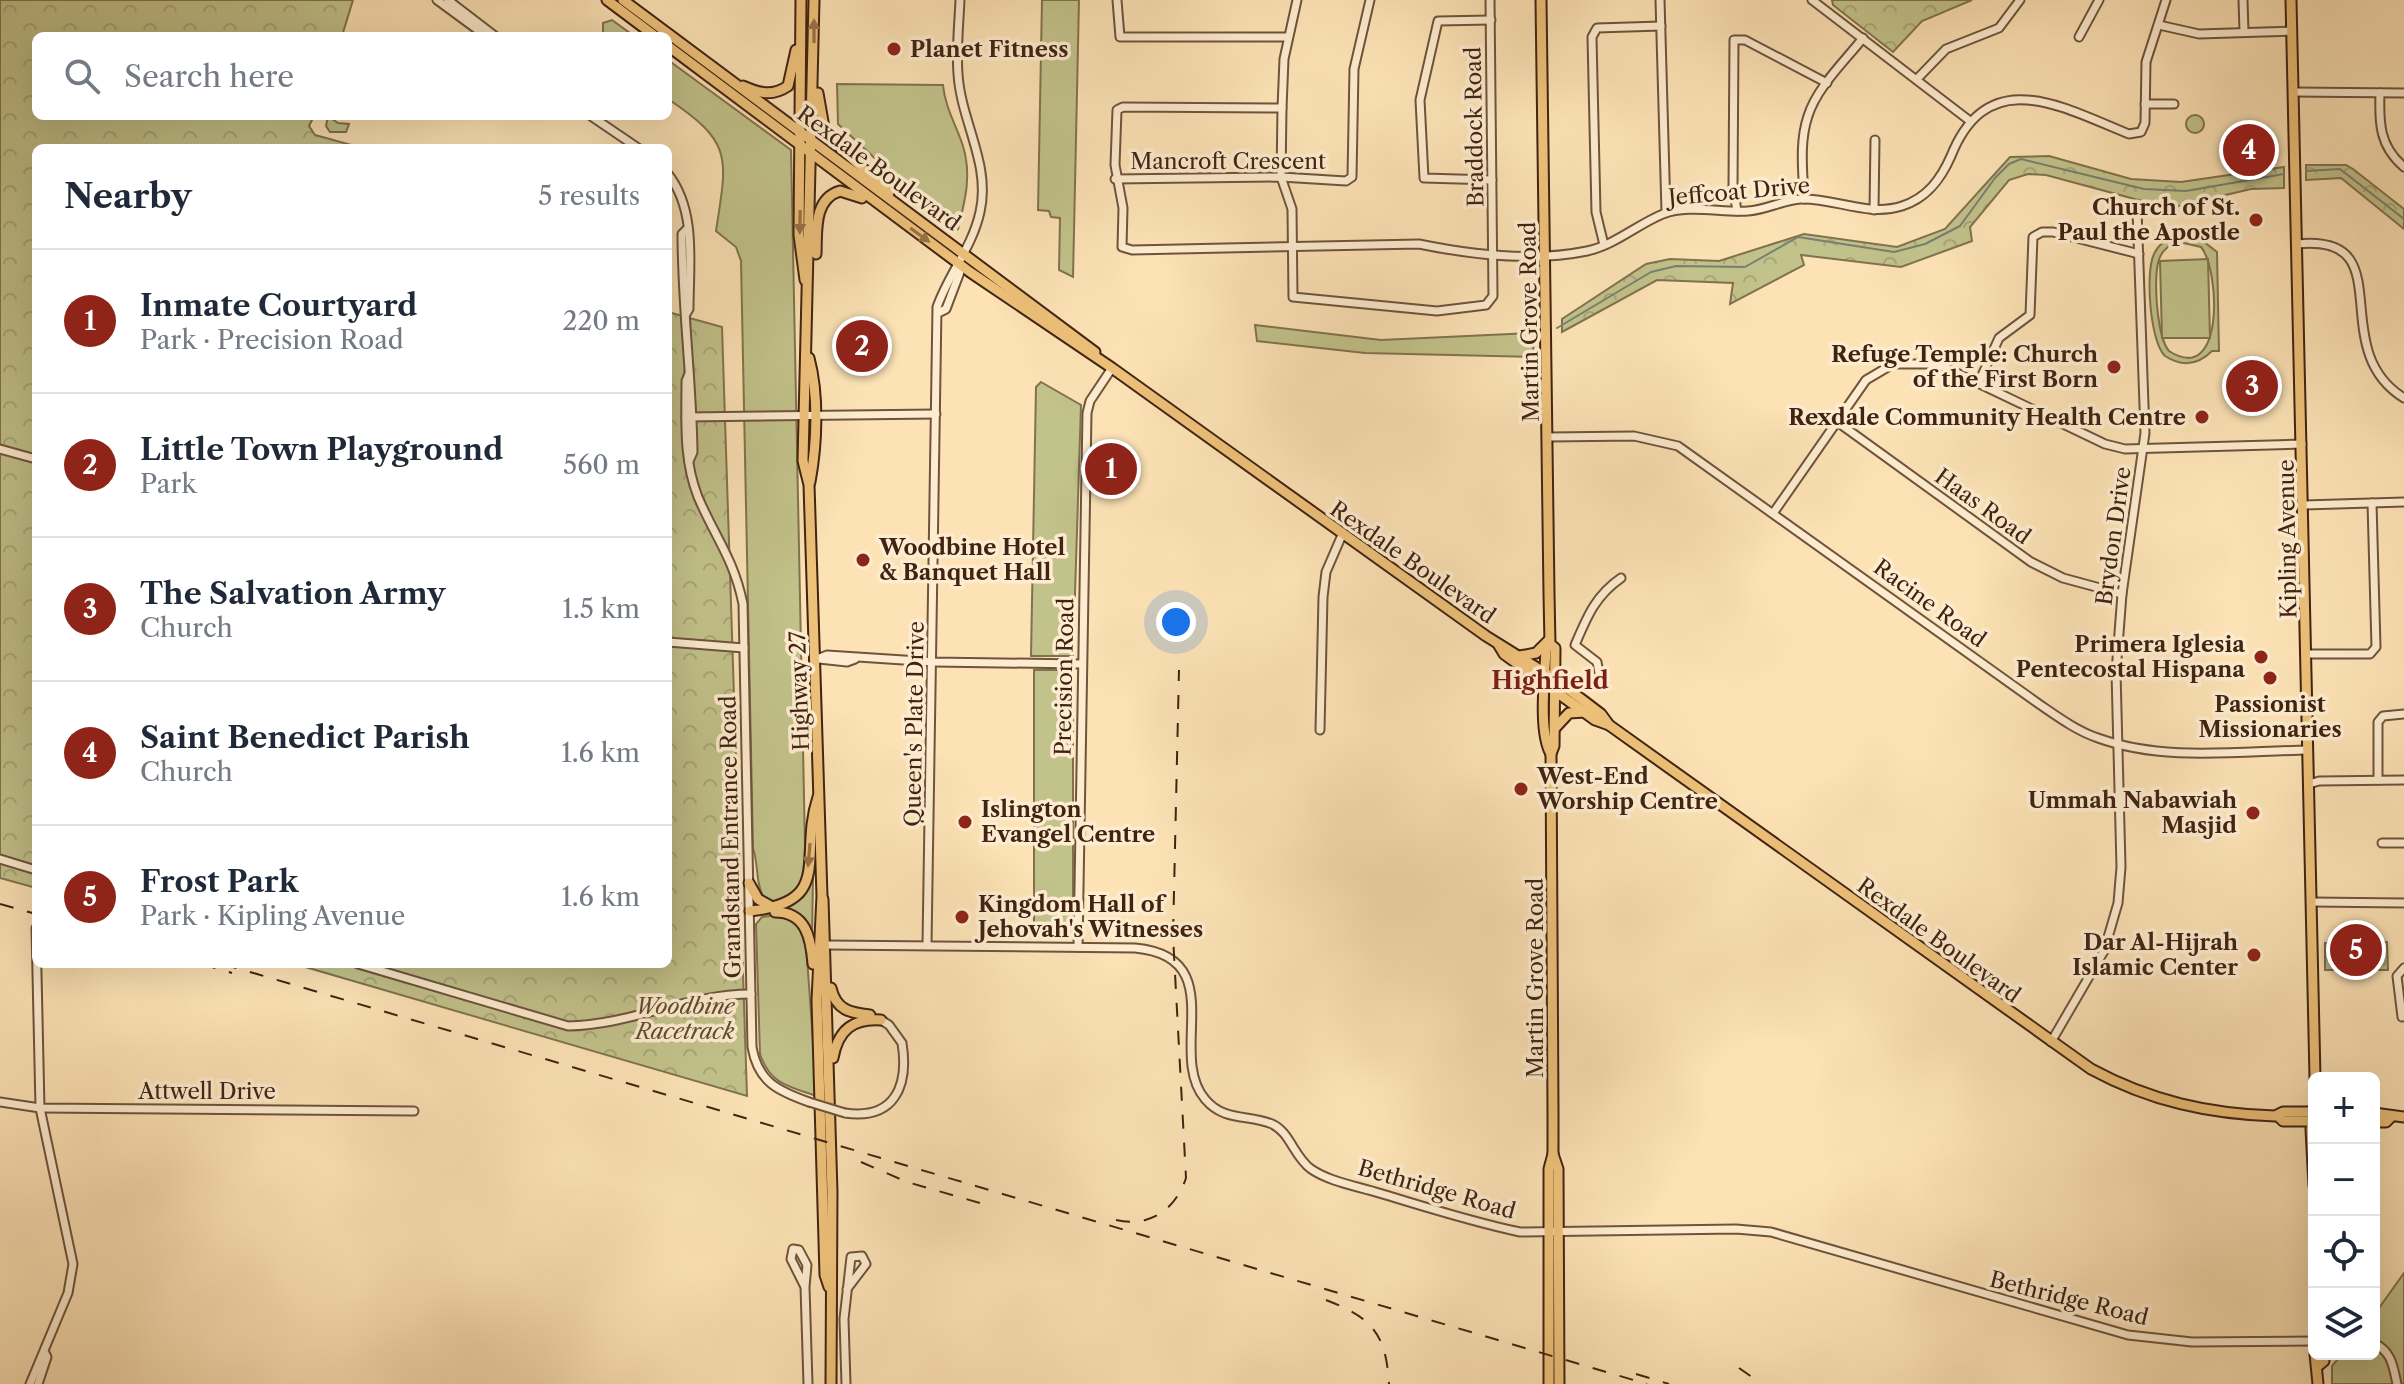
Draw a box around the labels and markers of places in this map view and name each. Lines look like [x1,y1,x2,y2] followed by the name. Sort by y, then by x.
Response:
[910,36,1068,63] place label: Planet Fitness
[885,40,903,58] marker: Planet Fitness
[2223,120,2275,180] pin: 4
[2058,194,2240,246] place label: Church of St. Paul the Apostle
[2247,211,2265,229] marker: Church of St. Paul the Apostle
[836,316,888,376] pin: 2
[1831,341,2098,393] place label: Refuge Temple: Church of the First Born
[2226,356,2278,416] pin: 3
[2105,358,2123,376] marker: Refuge Temple: Church of the First Born
[1788,404,2186,431] place label: Rexdale Community Health Centre
[2193,408,2211,426] marker: Rexdale Community Health Centre
[1085,439,1137,499] pin: 1
[878,534,1065,586] place label: Woodbine Hotel & Banquet Hall
[854,551,872,569] marker: Woodbine Hotel & Banquet Hall
[2016,631,2245,683] place label: Primera Iglesia Pentecostal Hispana
[2252,648,2270,666] marker: Primera Iglesia Pentecostal Hispana
[2261,669,2279,687] marker: Passionist Missionaries
[2198,691,2342,743] place label: Passionist Missionaries
[1536,763,1718,815] place label: West-End Worship Centre
[1512,780,1530,798] marker: West-End Worship Centre
[2028,787,2237,839] place label: Ummah Nabawiah Masjid
[981,796,1155,848] place label: Islington Evangel Centre
[2244,804,2262,822] marker: Ummah Nabawiah Masjid
[956,813,974,831] marker: Islington Evangel Centre
[974,891,1203,943] place label: Kingdom Hall of Jehovah's Witnesses
[953,908,971,926] marker: Kingdom Hall of Jehovah's Witnesses
[2330,920,2382,980] pin: 5
[2072,929,2238,981] place label: Dar Al-Hijrah Islamic Center
[2245,946,2263,964] marker: Dar Al-Hijrah Islamic Center

